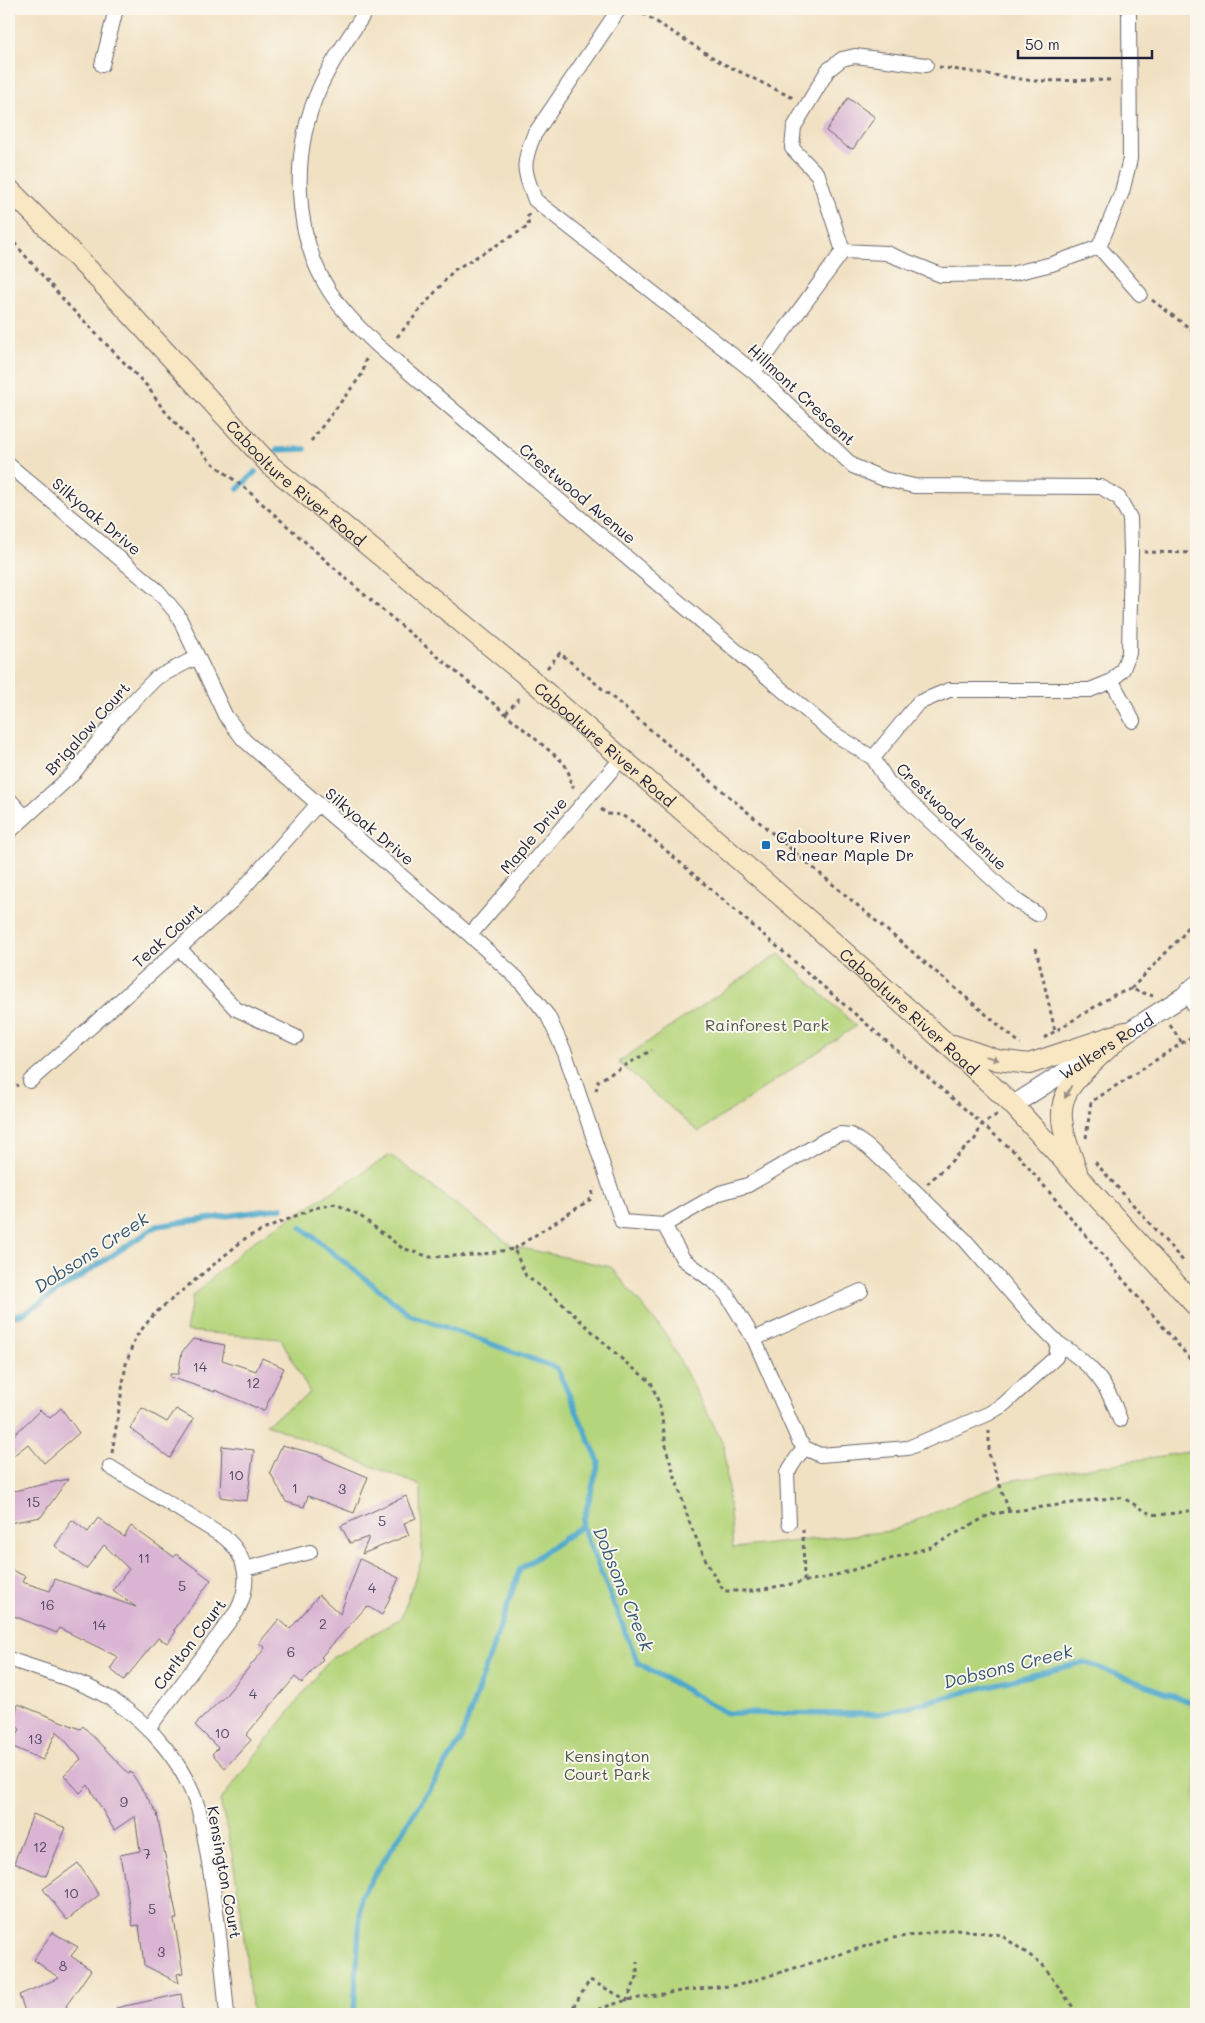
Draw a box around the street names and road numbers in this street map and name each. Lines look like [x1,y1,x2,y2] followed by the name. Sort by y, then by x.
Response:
[744,339,860,449] street label: Hillmont Crescent
[222,415,370,550] street label: Caboolture River Road
[515,438,641,548] street label: Crestwood Avenue
[48,473,146,559] street label: Silkyoak Drive
[40,677,134,779] street label: Brigalow Court
[530,677,680,811] street label: Caboolture River Road
[892,758,1012,874] street label: Crestwood Avenue
[321,783,419,869] street label: Silkyoak Drive
[495,792,571,878] street label: Maple Drive
[128,898,206,972] street label: Teak Court
[836,943,984,1079] street label: Caboolture River Road
[1055,1008,1157,1084] street label: Walkers Road
[148,1594,230,1694] street label: Carlton Court
[203,1804,247,1940] street label: Kensington Court

